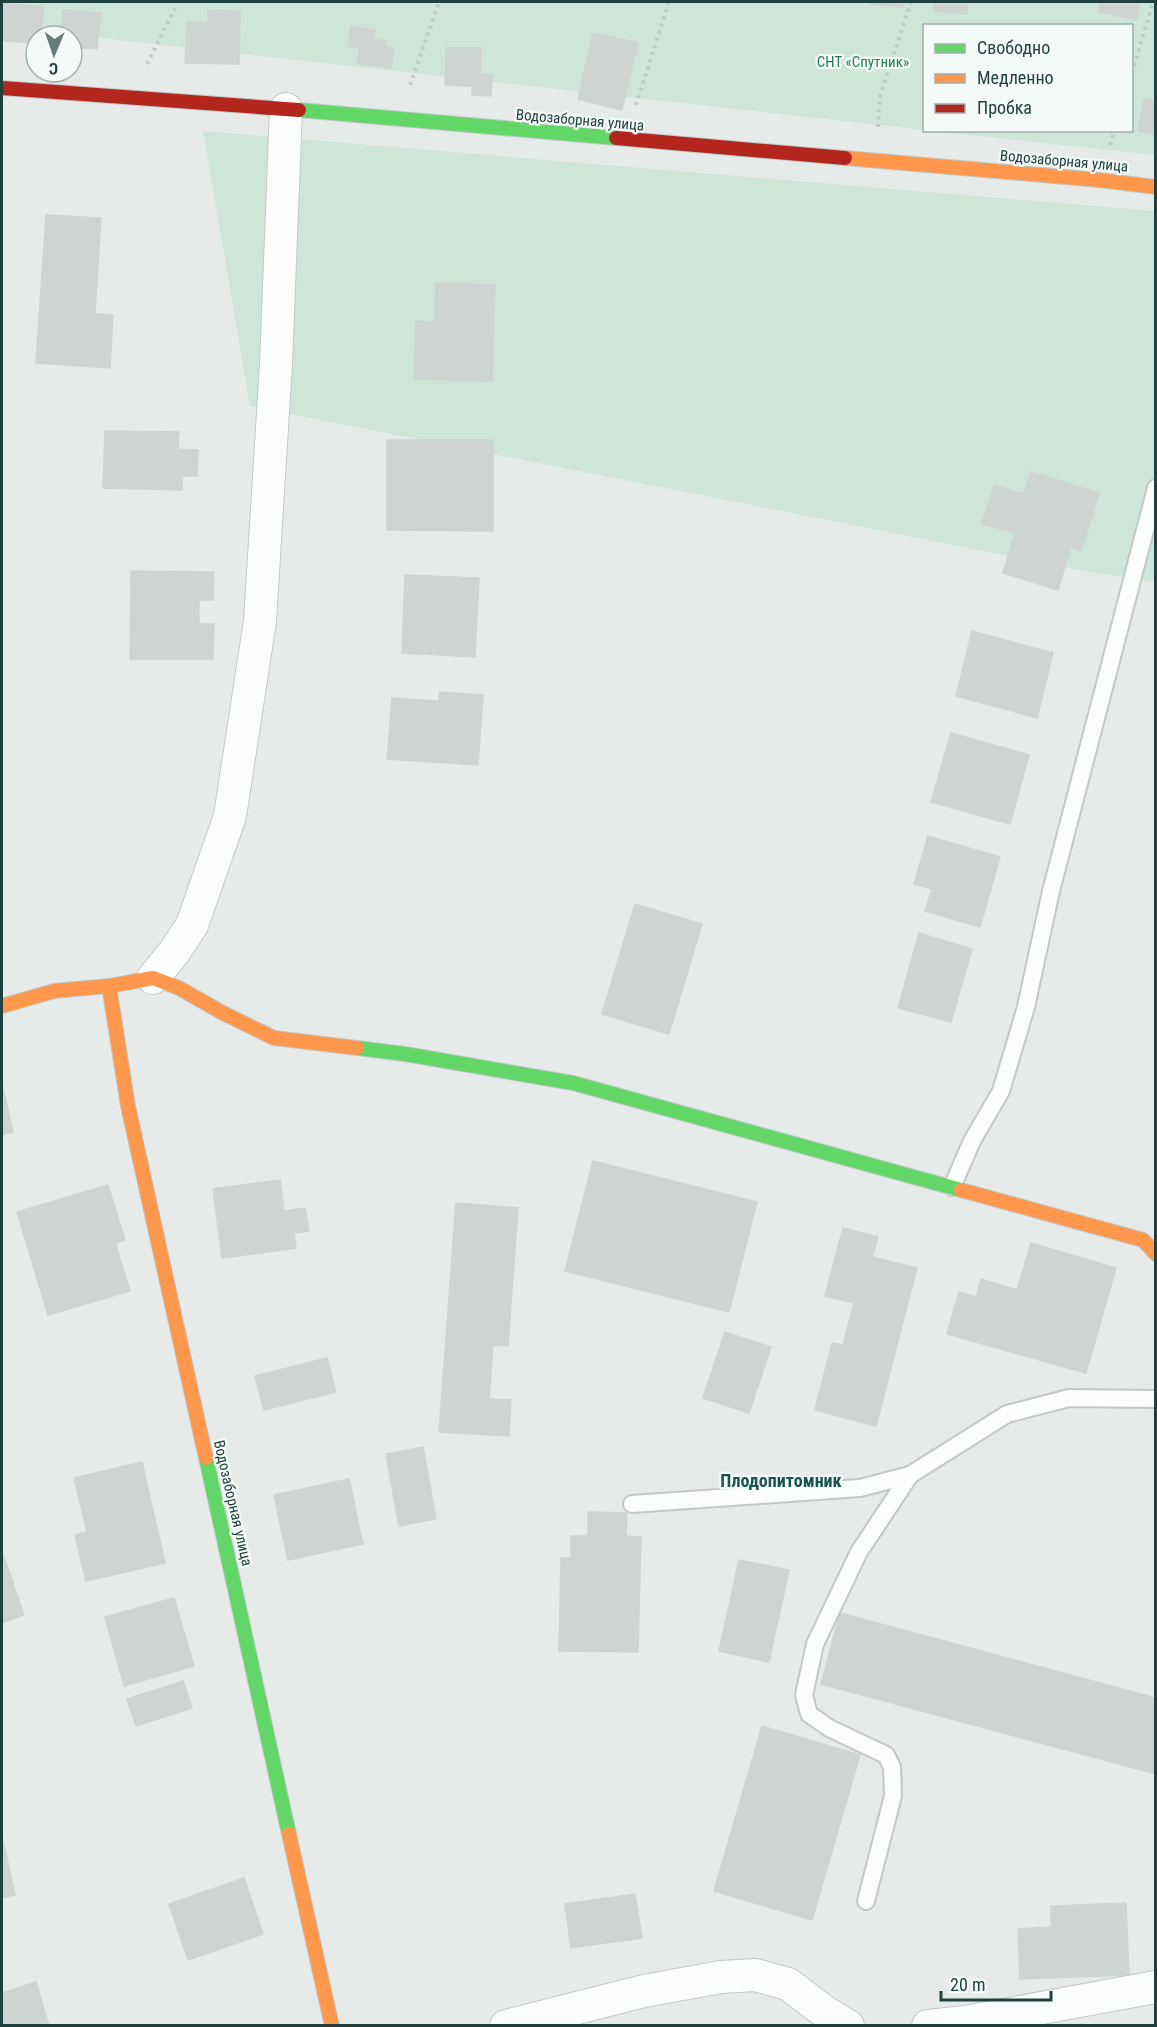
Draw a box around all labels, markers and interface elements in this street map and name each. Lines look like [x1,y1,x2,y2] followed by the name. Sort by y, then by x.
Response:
[24,24,84,84] north arrow
[923,24,1133,132] legend
[977,37,1050,58] text: Свободно
[817,53,909,71] park label: СНТ «Спутник»
[49,59,58,78] text: С
[977,67,1054,88] text: Медленно
[977,97,1032,118] text: Пробка
[515,105,645,135] street label: Водозаборная улица
[999,146,1129,176] street label: Водозаборная улица
[210,1438,256,1568] street label: Водозаборная улица
[720,1470,842,1491] district label: Плодопитомник
[941,1964,1050,2002] scale bar
[950,1974,985,1995] text: 20 m

